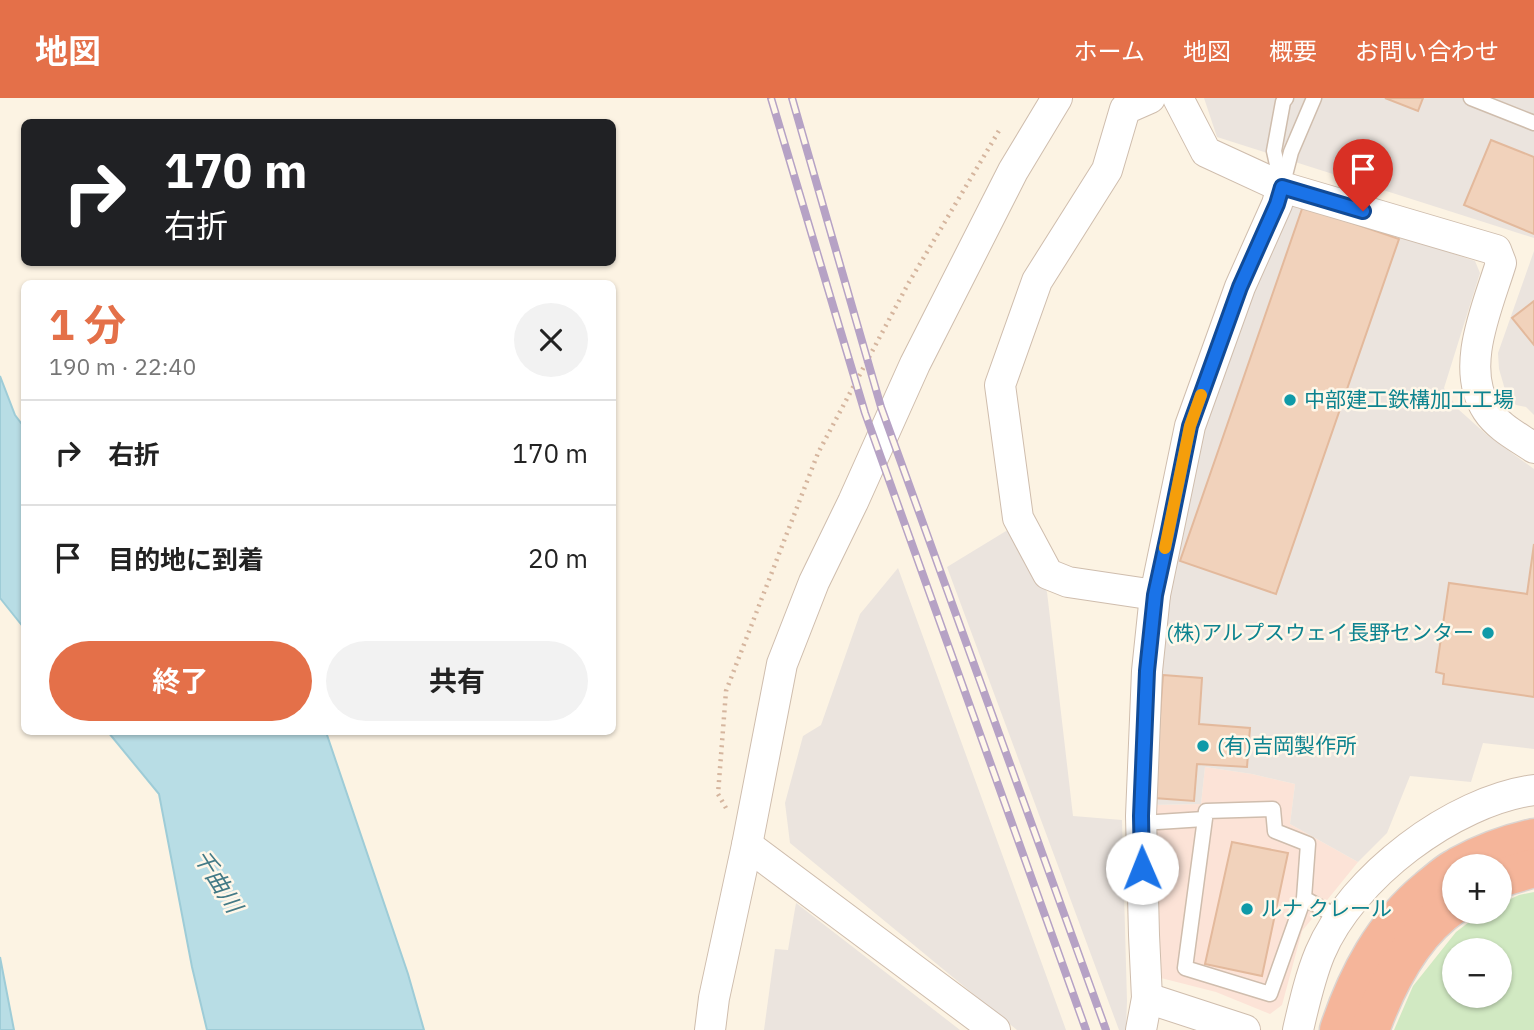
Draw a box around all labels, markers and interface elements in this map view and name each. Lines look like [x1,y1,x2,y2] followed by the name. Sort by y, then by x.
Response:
[35,29,101,72] text: 地図
[1074,35,1145,67] text: ホーム
[1183,35,1231,67] text: 地図
[1269,35,1317,67] text: 概要
[1355,35,1499,67] text: お問い合わせ
[164,138,308,201] text: 170 m
[1333,139,1393,211] pin
[49,147,140,238] icon: right
[1344,150,1382,188] icon: arrive
[164,204,228,246] text: 右折
[49,297,126,352] text: 1 分
[514,303,588,377] button: close
[49,351,196,381] text: 190 m · 22:40
[1304,385,1514,413] place label: 中部建工鉄構加工工場
[1282,392,1298,408] marker: 中部建工鉄構加工工場
[49,434,87,472] icon: right
[512,436,588,470] text: 170 m
[108,437,160,471] text: 右折
[49,539,87,577] icon: arrive
[528,541,588,575] text: 20 m
[108,542,264,576] text: 目的地に到着
[1166,618,1474,646] place label: (株)アルプスウェイ長野センター
[1480,625,1496,641] marker: (株)アルプスウェイ長野センター
[49,641,312,721] button: 終了
[326,641,588,721] button: 共有
[1217,731,1357,759] place label: (有)吉岡製作所
[1195,738,1211,754] marker: (有)吉岡製作所
[1105,831,1179,905] position arrow
[188,843,251,920] water label: 千曲川
[1442,854,1512,1008] map controls
[1442,854,1512,924] button: +
[1261,894,1392,922] place label: ルナ クレール
[1239,901,1255,917] marker: ルナ クレール
[1442,938,1512,1008] button: −

